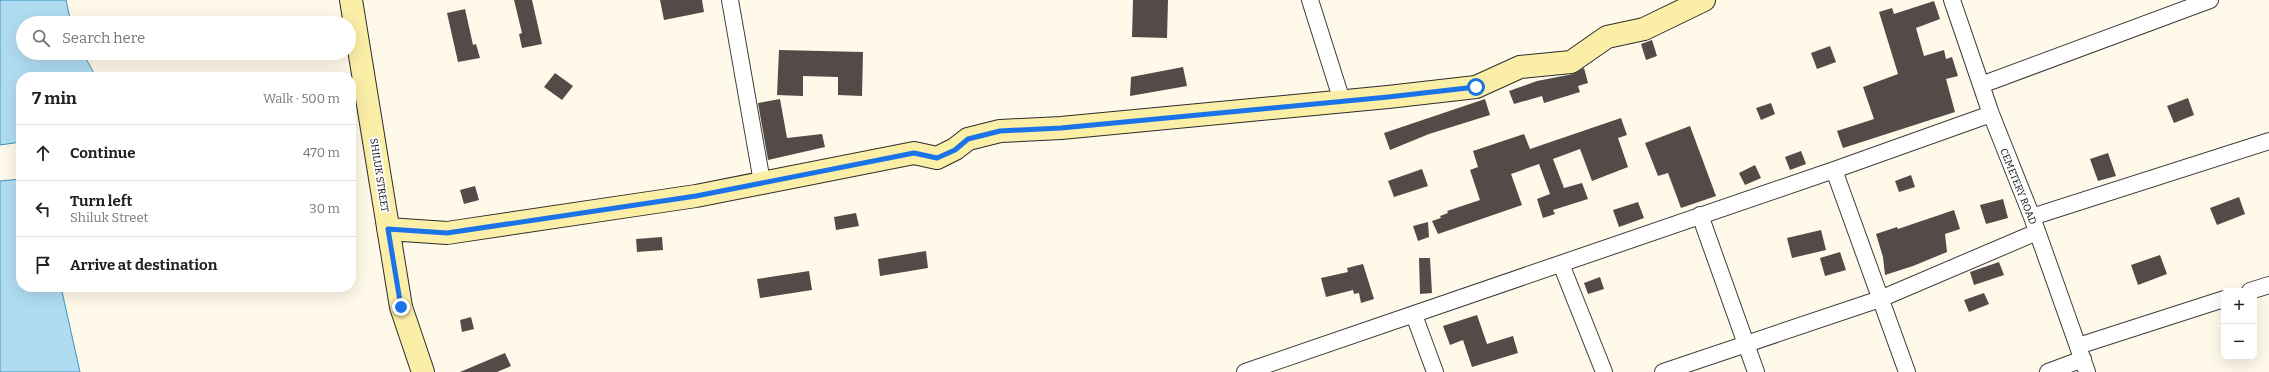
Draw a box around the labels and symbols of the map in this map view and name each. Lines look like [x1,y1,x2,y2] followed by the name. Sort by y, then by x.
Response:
[1467,78,1485,96] route start
[367,137,391,213] street label: SHILUK STREET
[1997,146,2039,226] street label: CEMETERY ROAD
[392,298,410,316] route end

